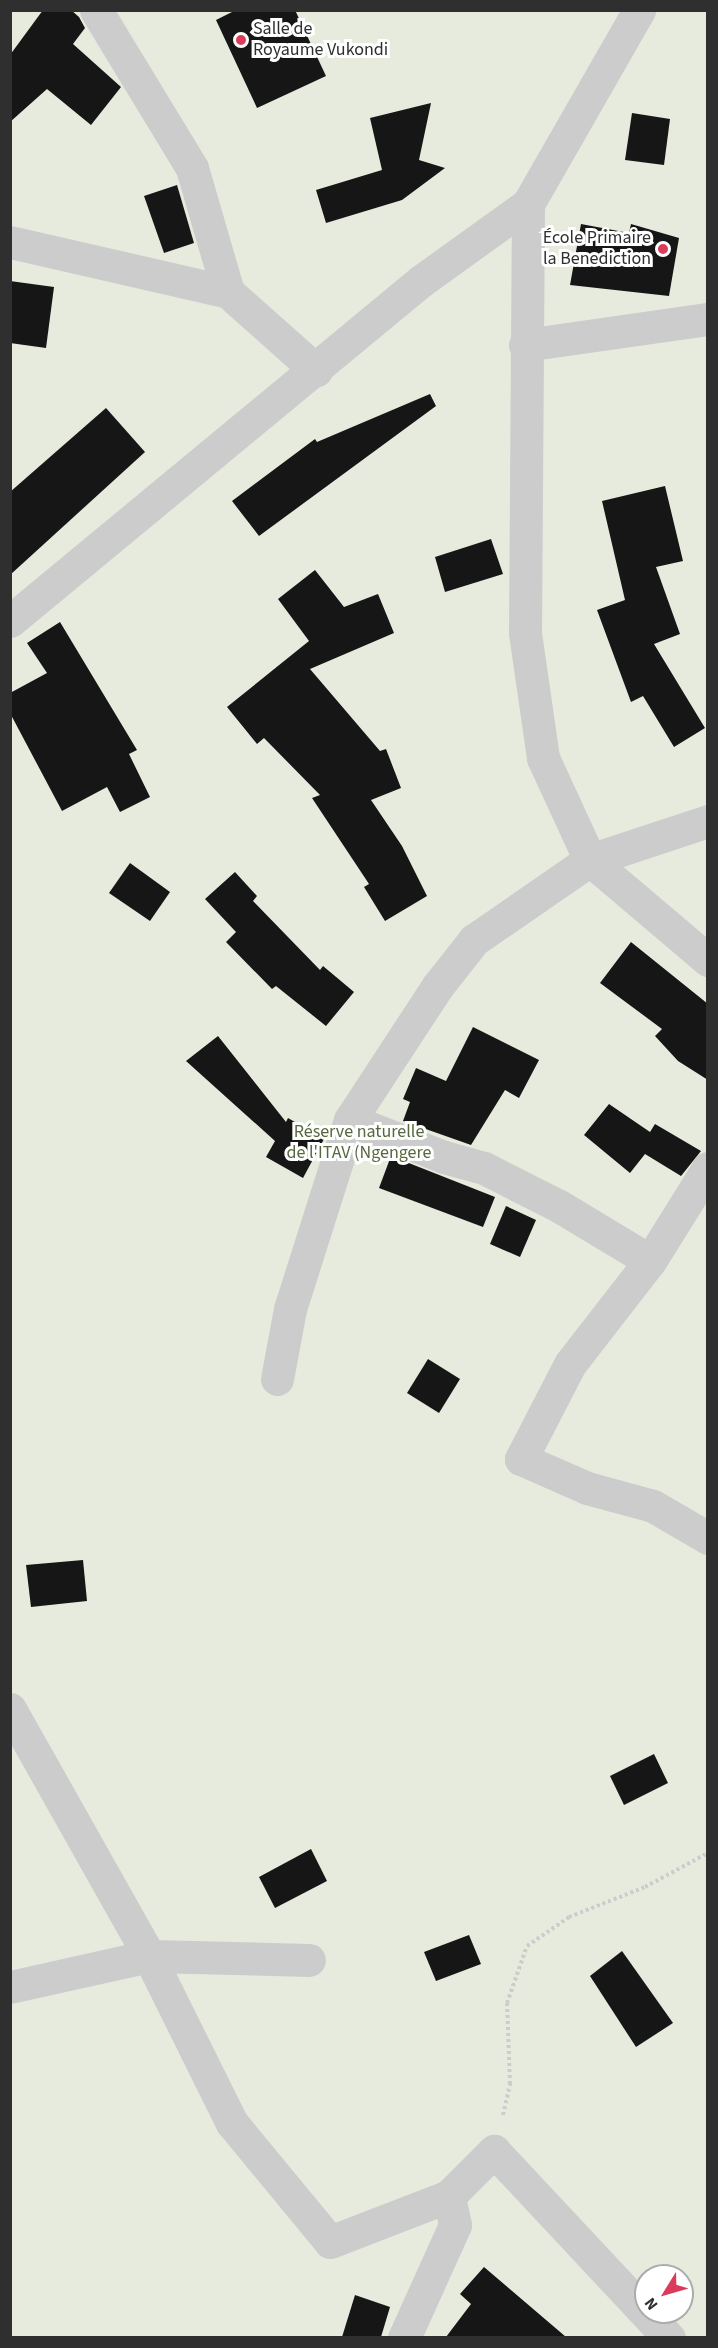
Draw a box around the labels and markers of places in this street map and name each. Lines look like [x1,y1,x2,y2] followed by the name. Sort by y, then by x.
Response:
[253,19,388,62] place label: Salle de Royaume Vukondi
[234,33,248,47] marker: Salle de Royaume Vukondi
[543,228,651,270] place label: École Primaire la Benediction
[656,242,670,256] marker: École Primaire la Benediction

